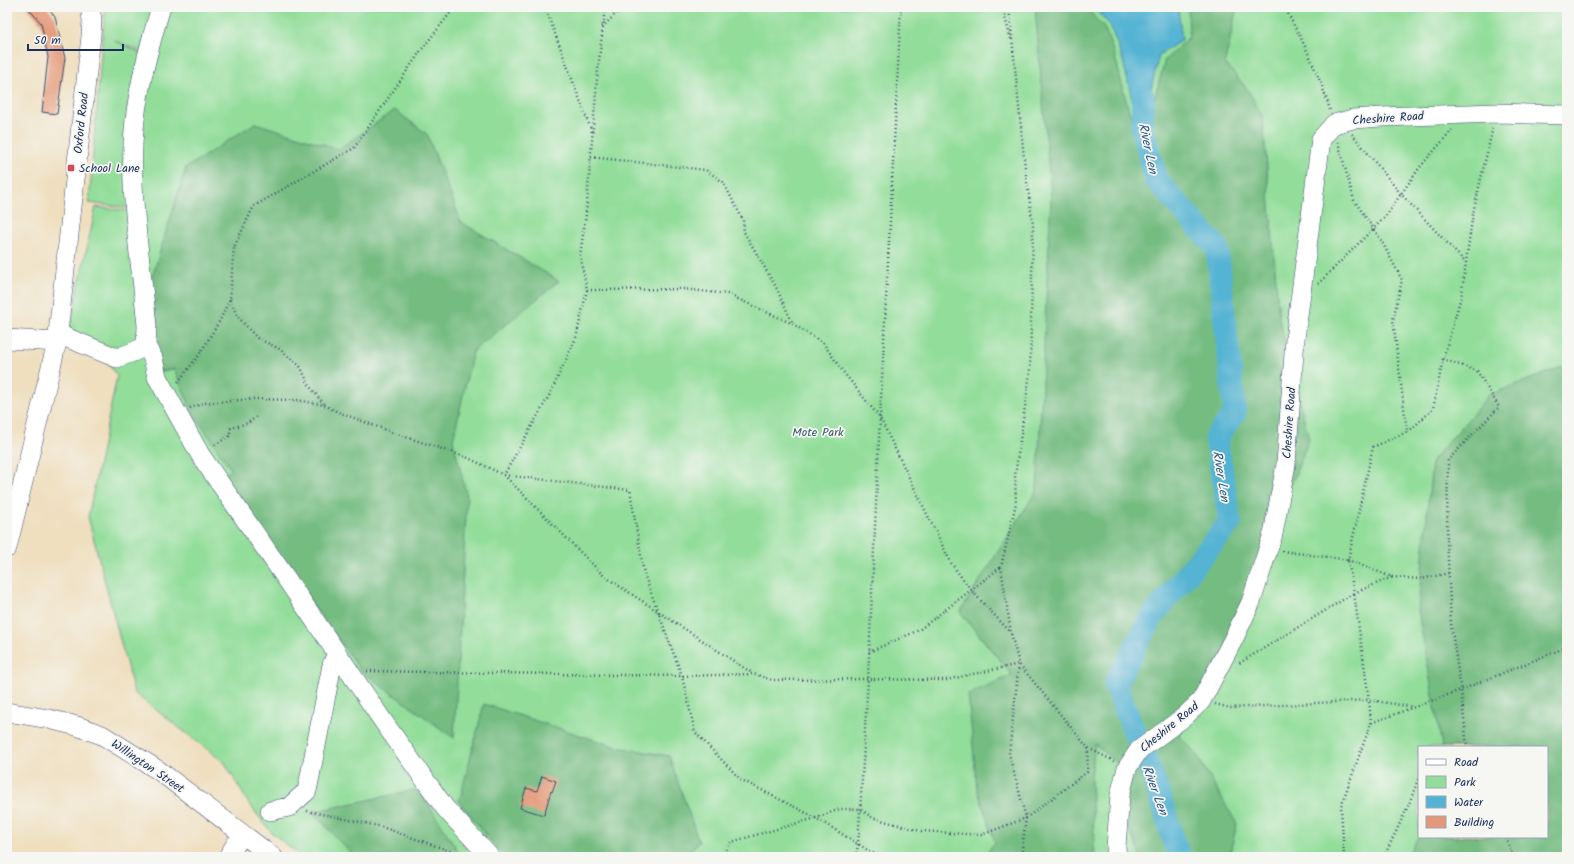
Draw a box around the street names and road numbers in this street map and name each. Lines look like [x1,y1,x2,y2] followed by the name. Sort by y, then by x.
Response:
[69,91,94,155] street label: Oxford Road
[1352,106,1425,130] street label: Cheshire Road
[1278,386,1302,459] street label: Cheshire Road
[1135,697,1204,757] street label: Cheshire Road
[107,735,188,798] street label: Willington Street

